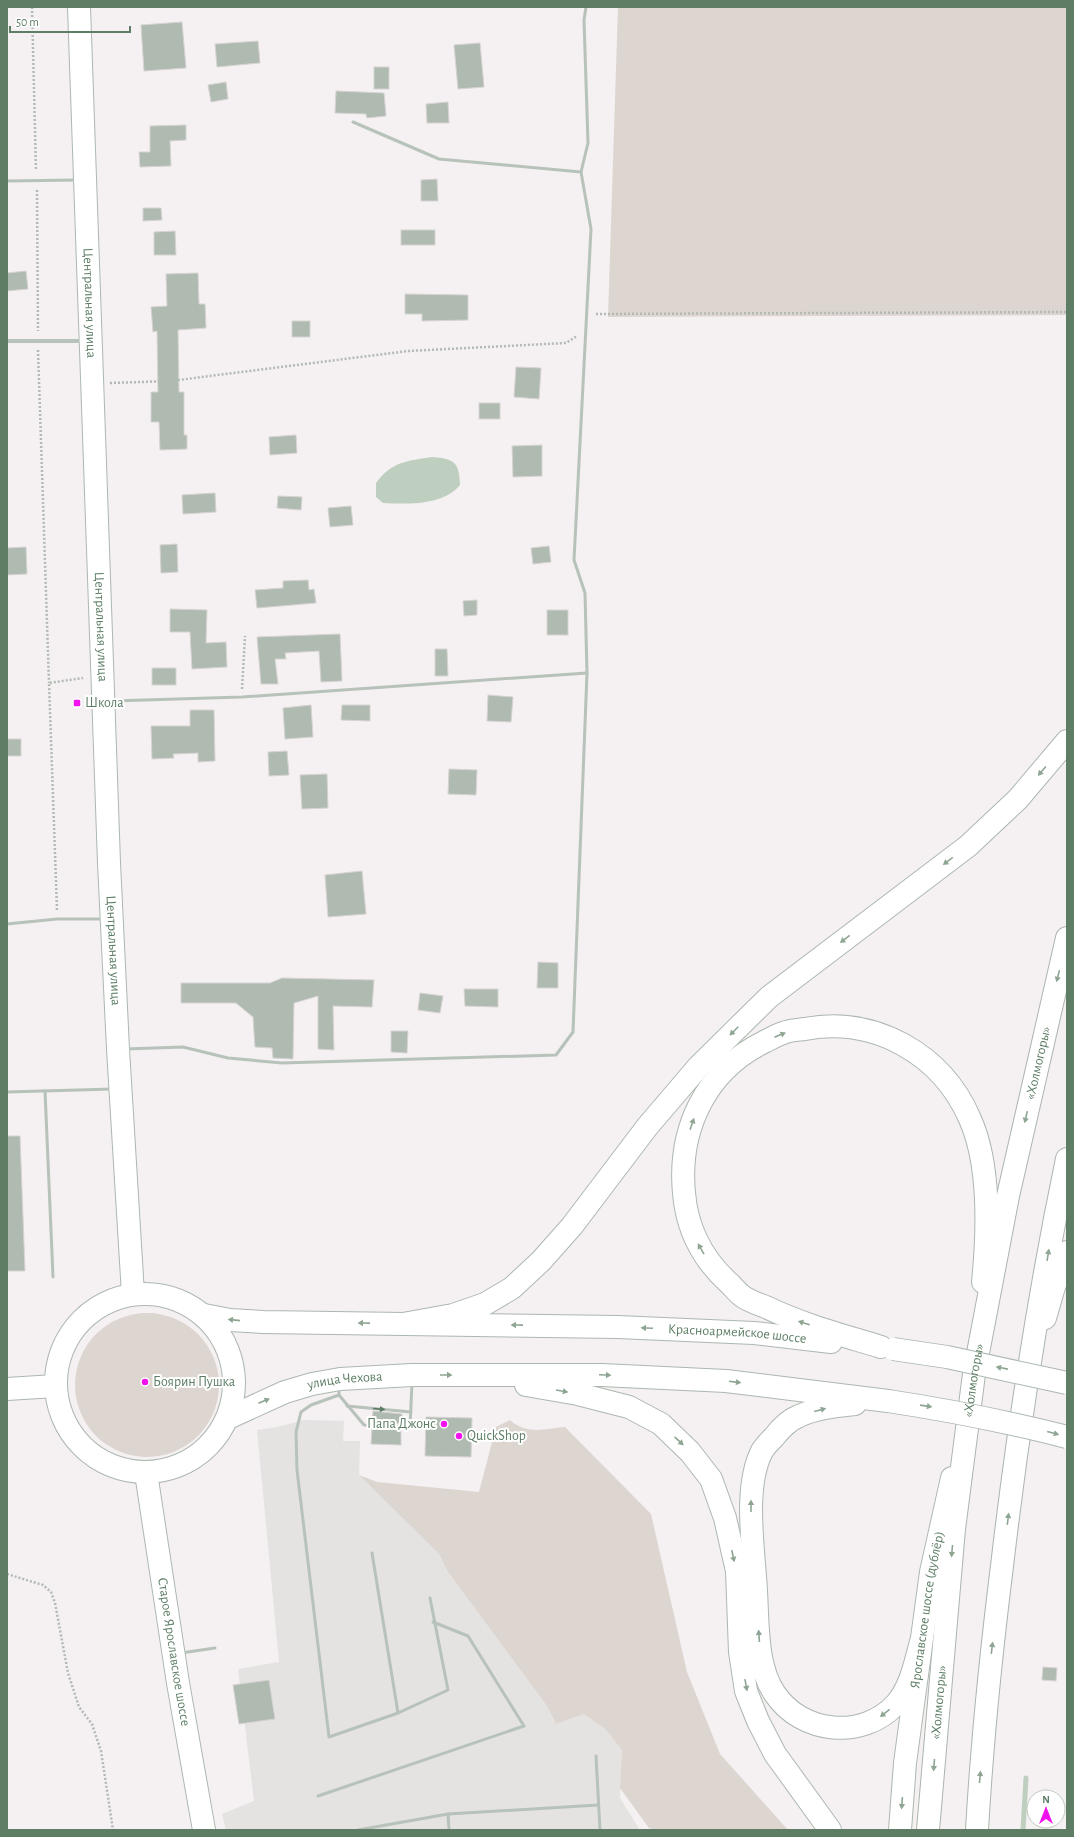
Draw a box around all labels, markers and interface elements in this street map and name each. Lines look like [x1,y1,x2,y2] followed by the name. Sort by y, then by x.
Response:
[10,8,130,34] scale bar
[16,16,39,28] text: 50 m
[80,247,98,359] street label: Центральная улица
[92,571,110,683] street label: Центральная улица
[85,696,124,710] place label: Школа
[72,698,82,708] marker: Школа
[1037,765,1046,776] one-way arrow
[943,857,954,865] one-way arrow
[104,895,123,1006] street label: Центральная улица
[839,935,850,943] one-way arrow
[1054,970,1060,982] one-way arrow
[1023,1025,1054,1101] street label: «Холмогоры»
[729,1026,739,1036] one-way arrow
[774,1031,786,1038] one-way arrow
[1022,1110,1028,1123] one-way arrow
[689,1117,695,1129] one-way arrow
[697,1243,704,1255] one-way arrow
[1045,1249,1051,1261] one-way arrow
[228,1316,240,1323] one-way arrow
[358,1320,370,1327] one-way arrow
[797,1320,809,1326] one-way arrow
[510,1322,523,1328] one-way arrow
[668,1322,807,1346] street label: Красноармейское шоссе
[640,1325,653,1331] one-way arrow
[961,1342,987,1418] street label: «Холмогоры»
[996,1364,1008,1370] one-way arrow
[305,1370,383,1392] street label: улица Чехова
[440,1372,453,1378] one-way arrow
[599,1372,612,1378] one-way arrow
[153,1375,236,1389] place label: Боярин Пушка
[140,1377,150,1387] marker: Боярин Пушка
[729,1379,741,1385] one-way arrow
[556,1388,568,1394] one-way arrow
[258,1398,270,1404] one-way arrow
[920,1403,932,1409] one-way arrow
[373,1406,385,1413] one-way arrow
[814,1407,826,1413] one-way arrow
[367,1417,436,1431] place label: Папа Джонс
[439,1419,449,1429] marker: Папа Джонс
[467,1429,526,1443] place label: QuickShop
[454,1431,464,1441] marker: QuickShop
[1047,1431,1059,1437] one-way arrow
[674,1436,684,1446] one-way arrow
[748,1499,754,1512] one-way arrow
[1004,1513,1011,1525] one-way arrow
[908,1530,947,1689] street label: Ярославское шоссе (дублёр)
[949,1545,956,1557] one-way arrow
[731,1549,737,1562] one-way arrow
[155,1577,193,1727] street label: Старое Ярославское шоссе
[756,1630,763,1642] one-way arrow
[989,1642,995,1654] one-way arrow
[929,1665,949,1740] street label: «Холмогоры»
[743,1679,749,1691] one-way arrow
[879,1708,890,1717] one-way arrow
[930,1758,937,1771] one-way arrow
[977,1771,984,1783] one-way arrow
[1026,1789,1066,1829] north arrow
[1042,1794,1050,1805] text: N
[899,1797,905,1809] one-way arrow

